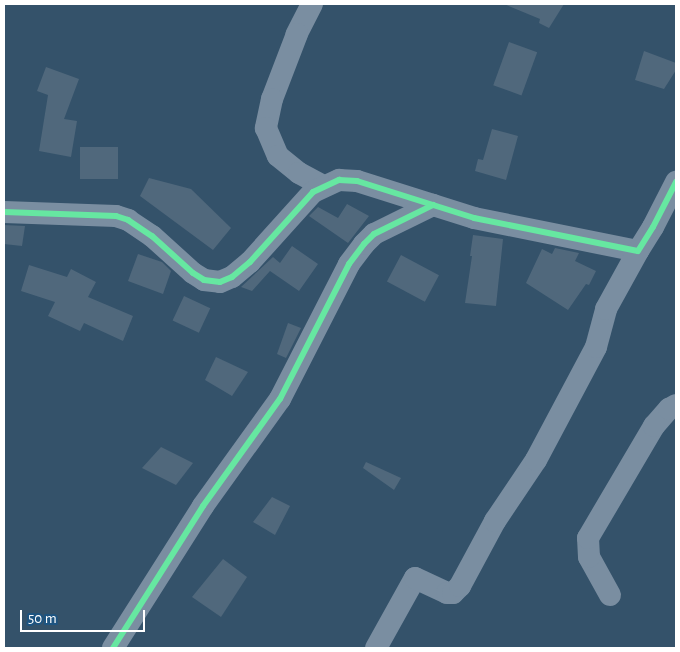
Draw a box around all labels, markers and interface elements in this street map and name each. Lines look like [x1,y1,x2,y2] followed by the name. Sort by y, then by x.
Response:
[22,600,148,632] scale bar
[28,611,57,626] text: 50 m

